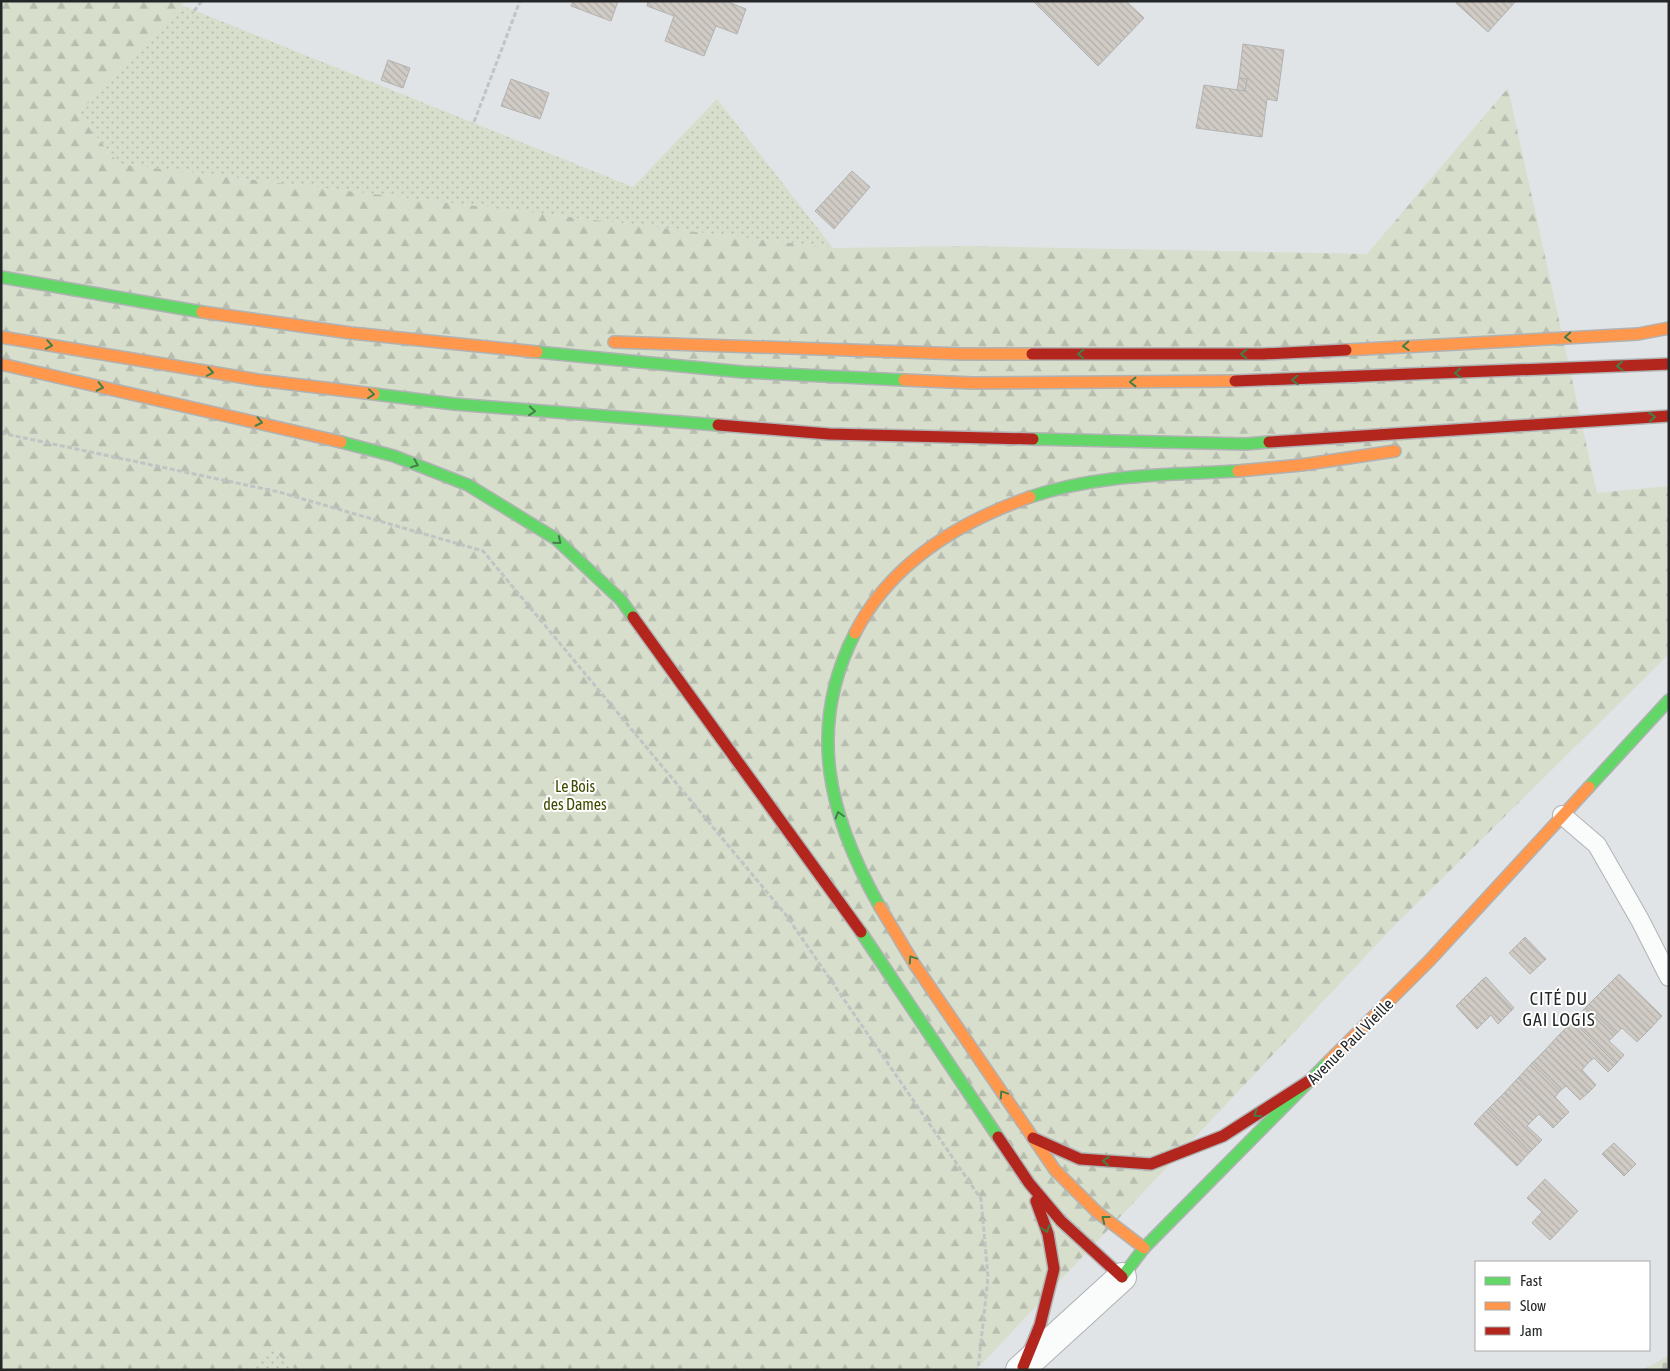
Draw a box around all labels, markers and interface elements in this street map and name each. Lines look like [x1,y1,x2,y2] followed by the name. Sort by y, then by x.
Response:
[1564,332,1572,343] one-way arrow
[46,339,54,350] one-way arrow
[1402,341,1410,352] one-way arrow
[1077,349,1084,359] one-way arrow
[1239,349,1247,359] one-way arrow
[1616,360,1624,371] one-way arrow
[205,367,214,377] one-way arrow
[1453,367,1461,378] one-way arrow
[1291,375,1299,385] one-way arrow
[1129,377,1136,387] one-way arrow
[95,381,104,392] one-way arrow
[367,388,375,399] one-way arrow
[528,405,536,416] one-way arrow
[1649,412,1657,423] one-way arrow
[254,416,263,426] one-way arrow
[410,458,419,469] one-way arrow
[552,536,561,545] one-way arrow
[543,777,607,813] park label: Le Bois des Dames
[834,811,844,820] one-way arrow
[909,956,918,965] one-way arrow
[1522,988,1596,1030] district label: CITÉ DU GAI LOGIS
[1303,994,1397,1088] street label: Avenue Paul Vieille
[1000,1090,1009,1100] one-way arrow
[1253,1108,1262,1118] one-way arrow
[1101,1155,1109,1166] one-way arrow
[1102,1217,1111,1225] one-way arrow
[1040,1225,1050,1233] one-way arrow
[1475,1261,1650,1351] legend
[1520,1272,1542,1289] text: Fast
[1520,1297,1546,1314] text: Slow
[1520,1322,1543,1339] text: Jam

